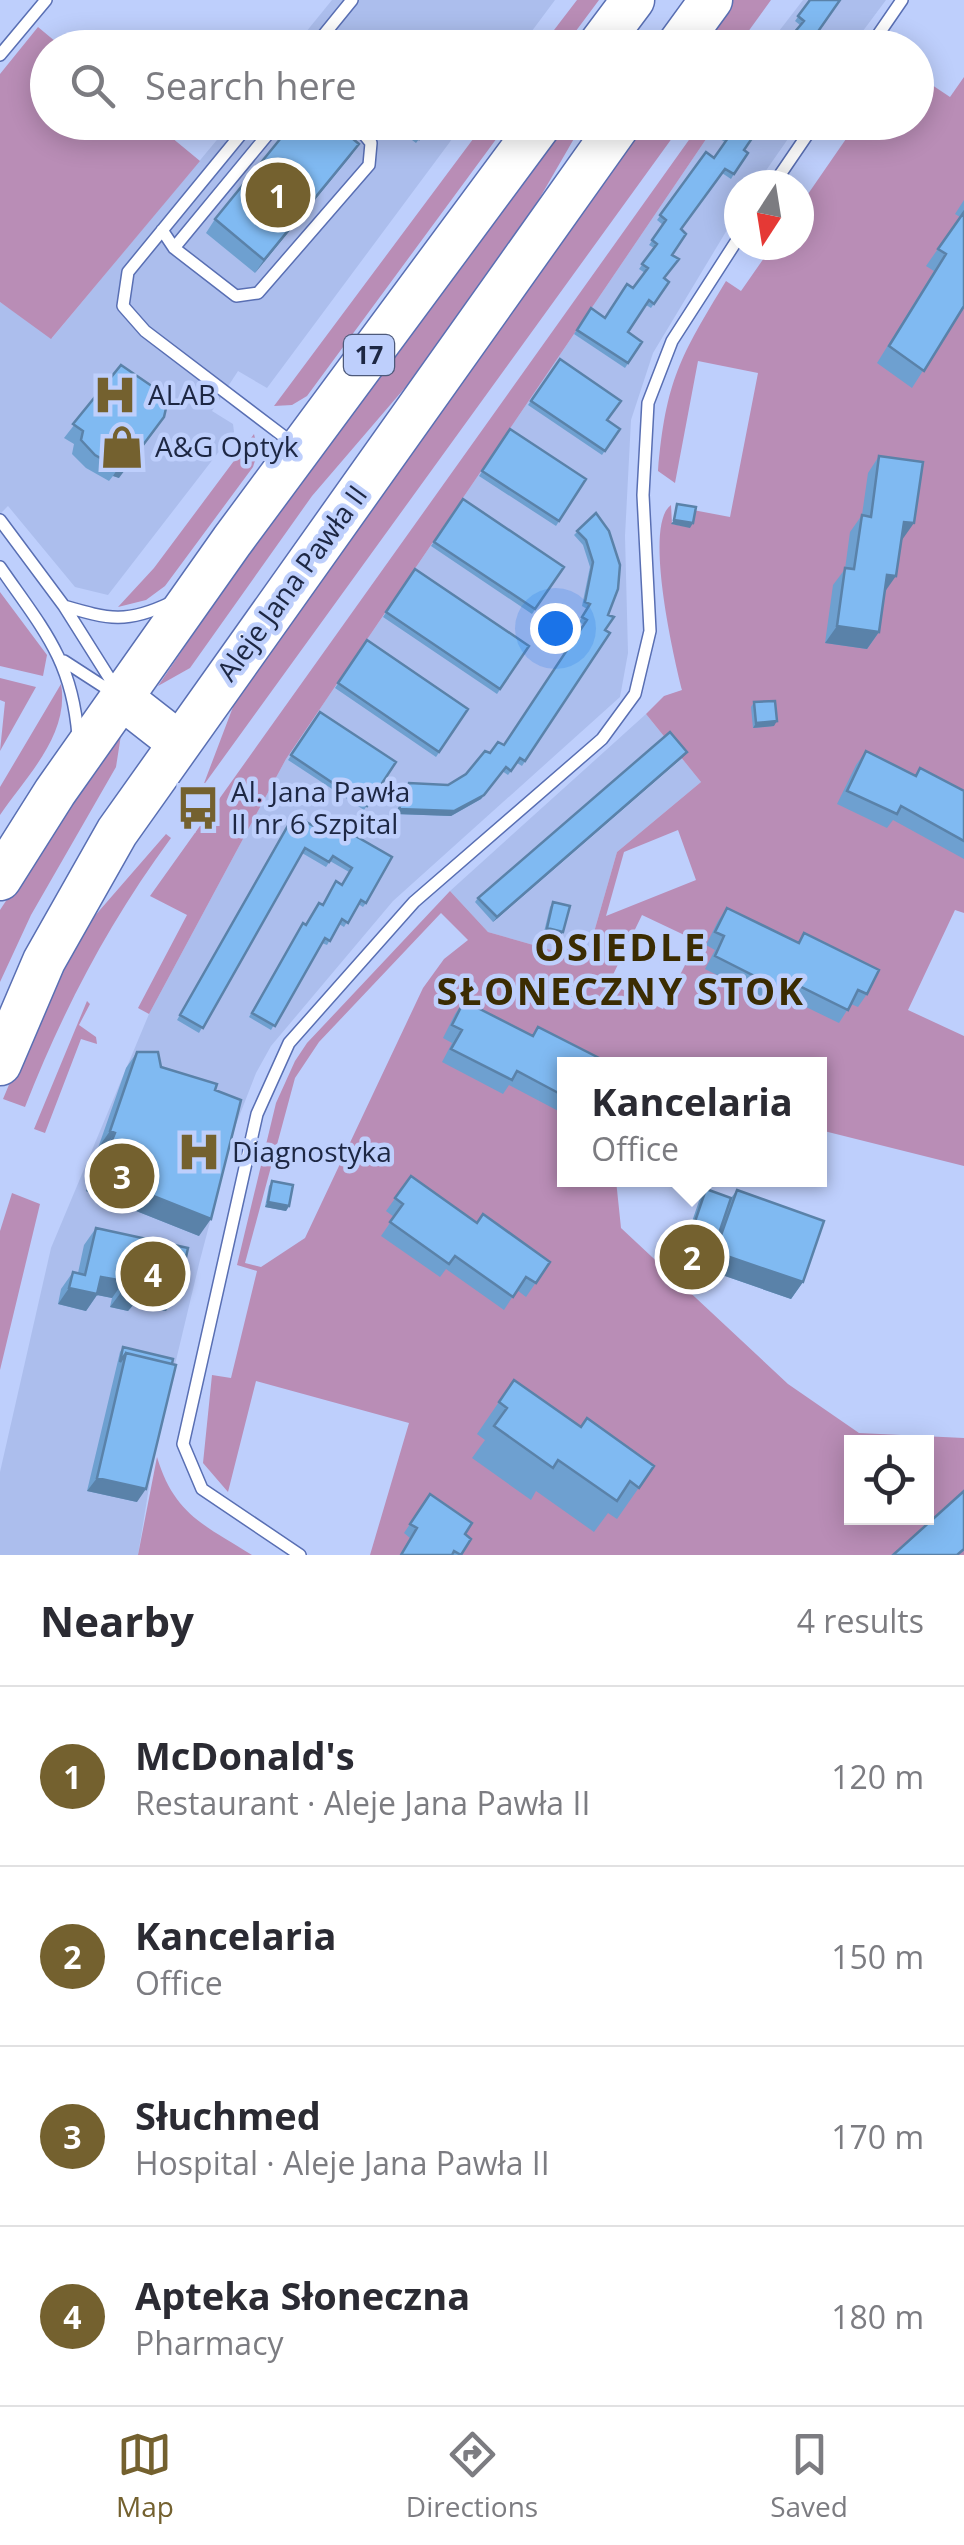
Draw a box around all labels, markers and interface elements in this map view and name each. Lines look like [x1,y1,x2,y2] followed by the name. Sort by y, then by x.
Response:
[30,30,934,140] search box
[65,58,120,113] icon: search
[145,59,357,111] text: Search here
[246,158,310,232] pin: 1
[724,170,814,260] north arrow
[344,335,394,375] road number: 17
[91,371,139,419] hospital icon: ALAB
[148,375,216,413] place label: ALAB
[98,423,146,471] shop icon: A&G Optyk
[155,427,299,465] place label: A&G Optyk
[207,477,375,688] street label: Aleje Jana Pawła II
[530,603,581,654] your location
[231,772,410,842] place label: Al. Jana Pawła II nr 6 Szpital
[174,784,222,832] bus stop icon: Al. Jana Pawła II nr 6 Szpital
[437,920,805,1016] district label: OSIEDLE SŁONECZNY STOK
[557,1057,827,1187] popup
[591,1075,793,1127] text: Kancelaria
[591,1127,679,1170] text: Office
[175,1128,223,1176] hospital icon: Diagnostyka
[232,1132,392,1170] place label: Diagnostyka
[90,1138,154,1214] pin: 3
[660,1220,724,1294] pin: 2
[120,1236,186,1312] pin: 4
[844,1435,934,1525] map controls
[844,1435,934,1525] button: locate
[40,1592,194,1649] text: Nearby
[797,1599,924,1642] text: 4 results
[135,1729,355,1781] text: McDonald's
[63,1755,82,1798] text: 1
[831,1755,924,1798] text: 120 m
[135,1781,590,1824] text: Restaurant · Aleje Jana Pawła II
[135,1909,337,1961] text: Kancelaria
[63,1935,82,1978] text: 2
[831,1935,924,1978] text: 150 m
[135,1961,223,2004] text: Office
[135,2089,321,2141] text: Słuchmed
[63,2115,82,2158] text: 3
[831,2115,924,2158] text: 170 m
[135,2141,550,2184] text: Hospital · Aleje Jana Pawła II
[135,2269,470,2321] text: Apteka Słoneczna
[63,2295,82,2338] text: 4
[831,2295,924,2338] text: 180 m
[135,2321,284,2364] text: Pharmacy
[116,2427,174,2525] tab: Map
[406,2427,538,2525] tab: Directions
[770,2427,848,2525] tab: Saved

